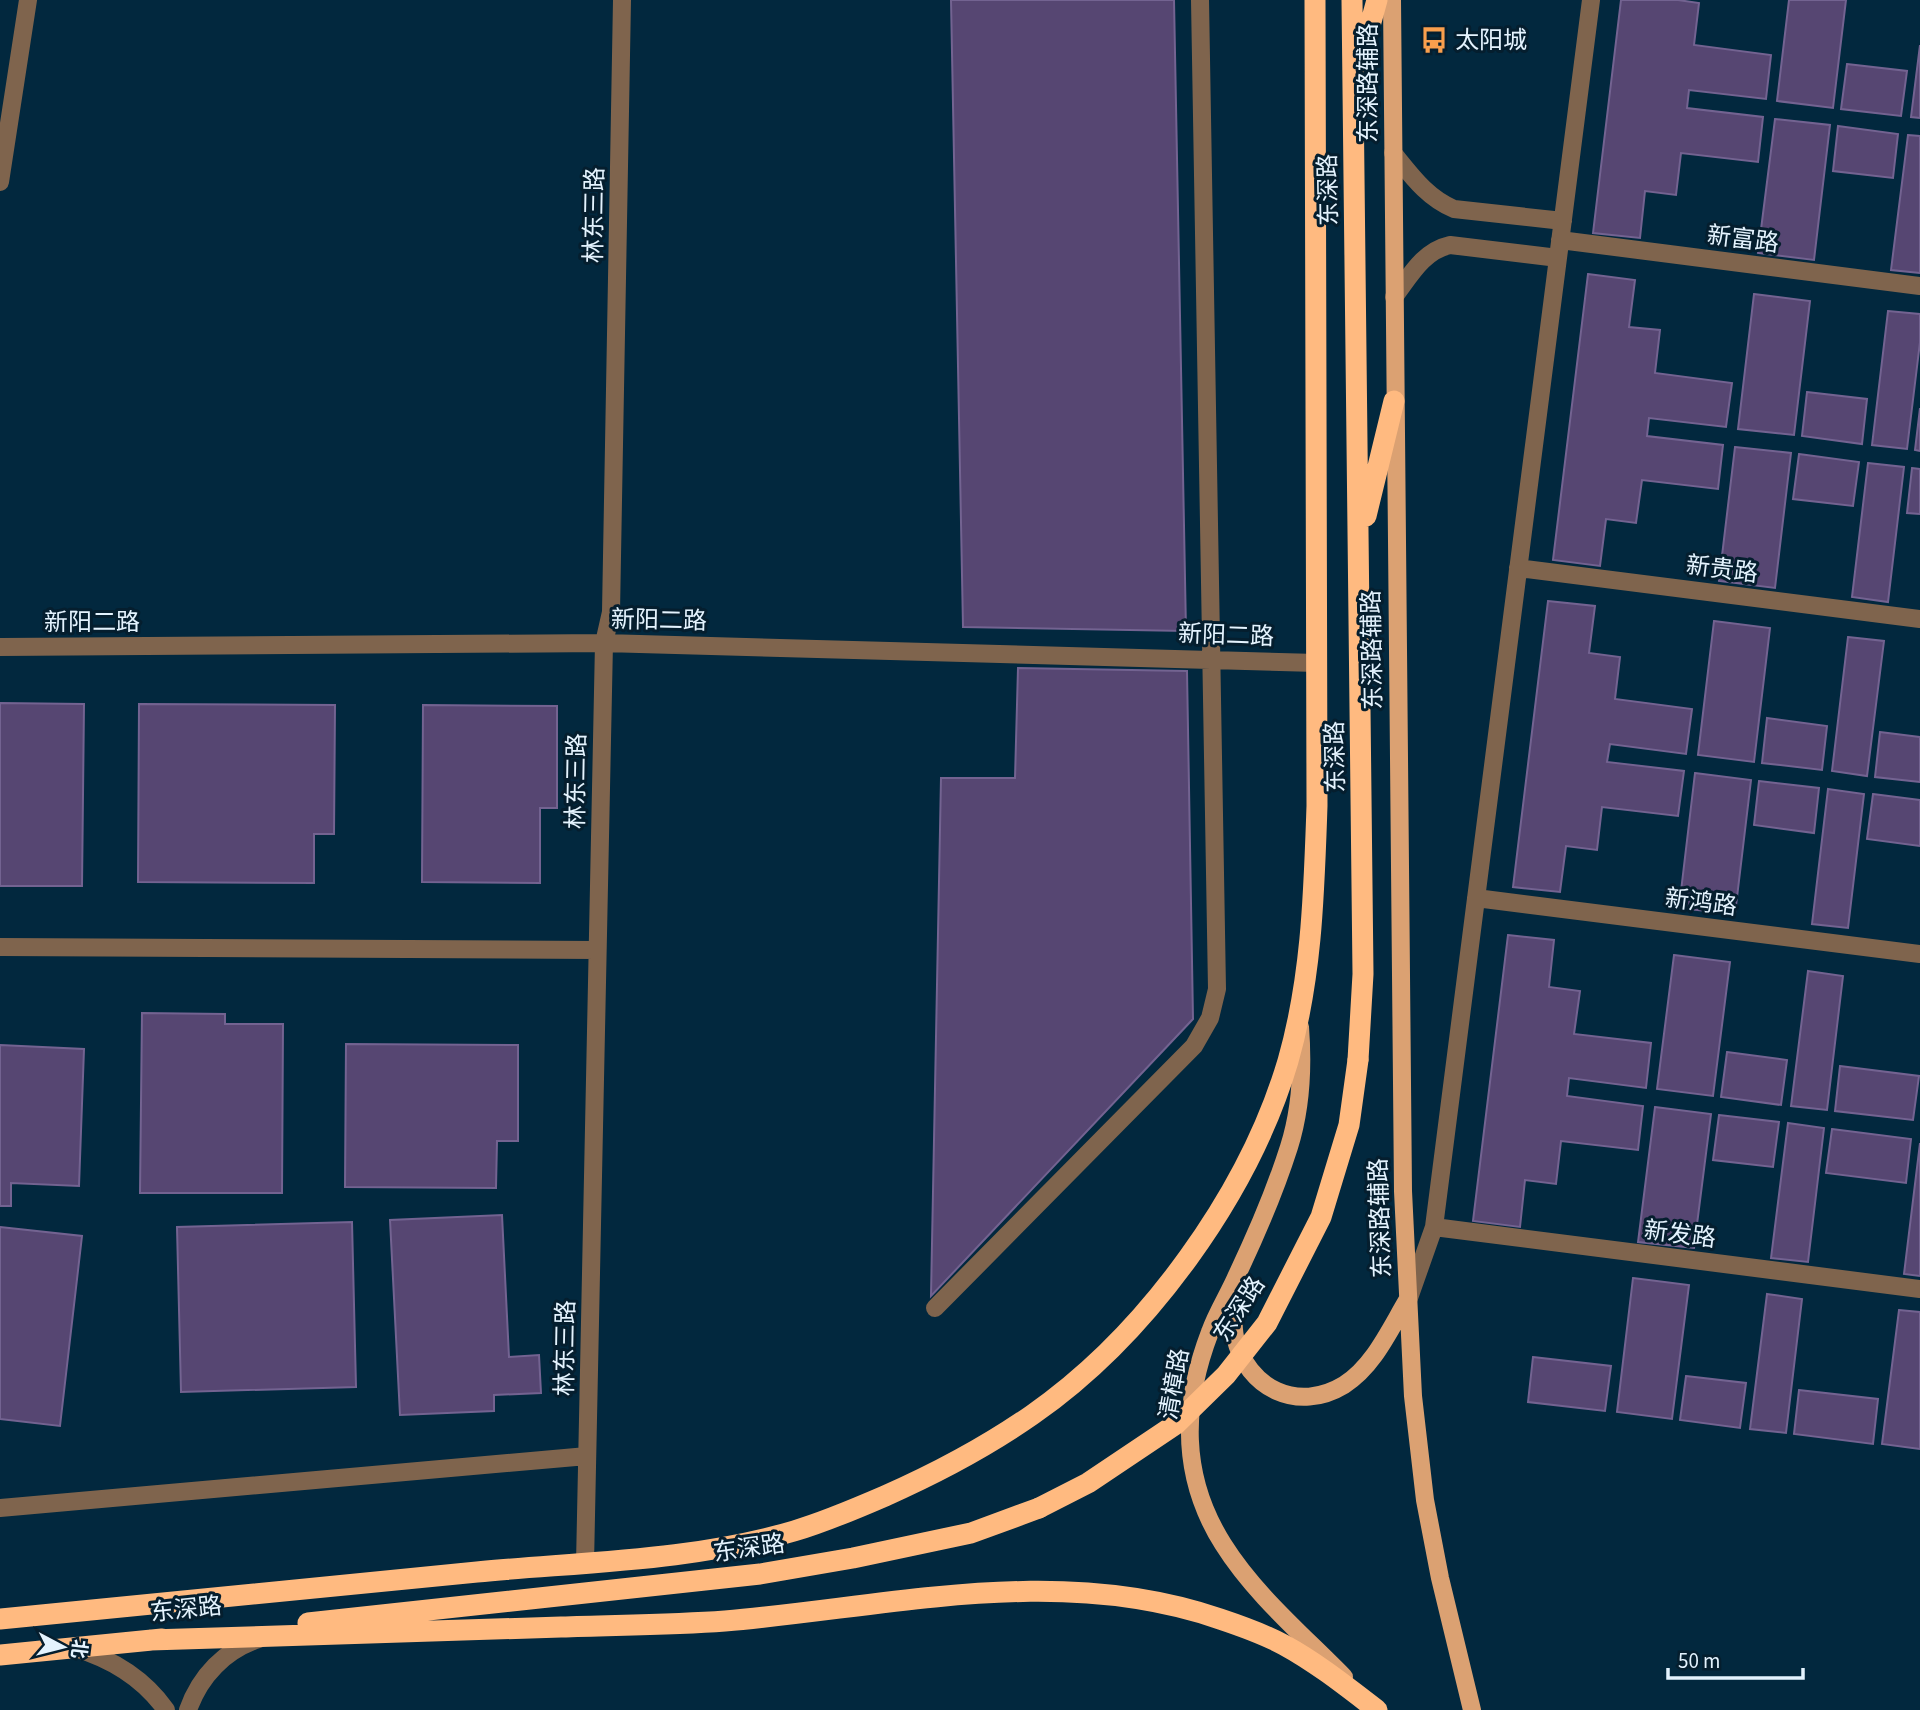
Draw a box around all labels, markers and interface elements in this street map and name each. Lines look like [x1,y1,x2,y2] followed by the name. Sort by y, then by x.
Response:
[1351,23,1386,143] street label: 东深路辅路
[1455,23,1527,58] place label: 太阳城
[1419,25,1449,55] bus stop icon: 太阳城
[1310,154,1347,226] street label: 东深路
[576,167,613,263] street label: 林东三路
[1705,218,1781,261] street label: 新富路
[1684,548,1760,591] street label: 新贵路
[1354,590,1391,710] street label: 东深路辅路
[611,602,707,639] street label: 新阳二路
[44,605,140,640] street label: 新阳二路
[1177,616,1275,655] street label: 新阳二路
[1317,721,1354,793] street label: 东深路
[558,733,595,829] street label: 林东三路
[1663,881,1739,924] street label: 新鸿路
[1361,1157,1400,1279] street label: 东深路辅路
[1642,1213,1718,1256] street label: 新发路
[1205,1270,1274,1349] street label: 东深路
[547,1300,584,1396] street label: 林东三路
[1151,1346,1198,1423] street label: 清樟路
[711,1526,787,1571] street label: 东深路
[148,1588,224,1631] street label: 东深路
[28,1612,98,1682] north arrow
[1668,1636,1803,1680] scale bar
[64,1638,93,1660] text: 北
[1678,1646,1720,1676] text: 50 m

